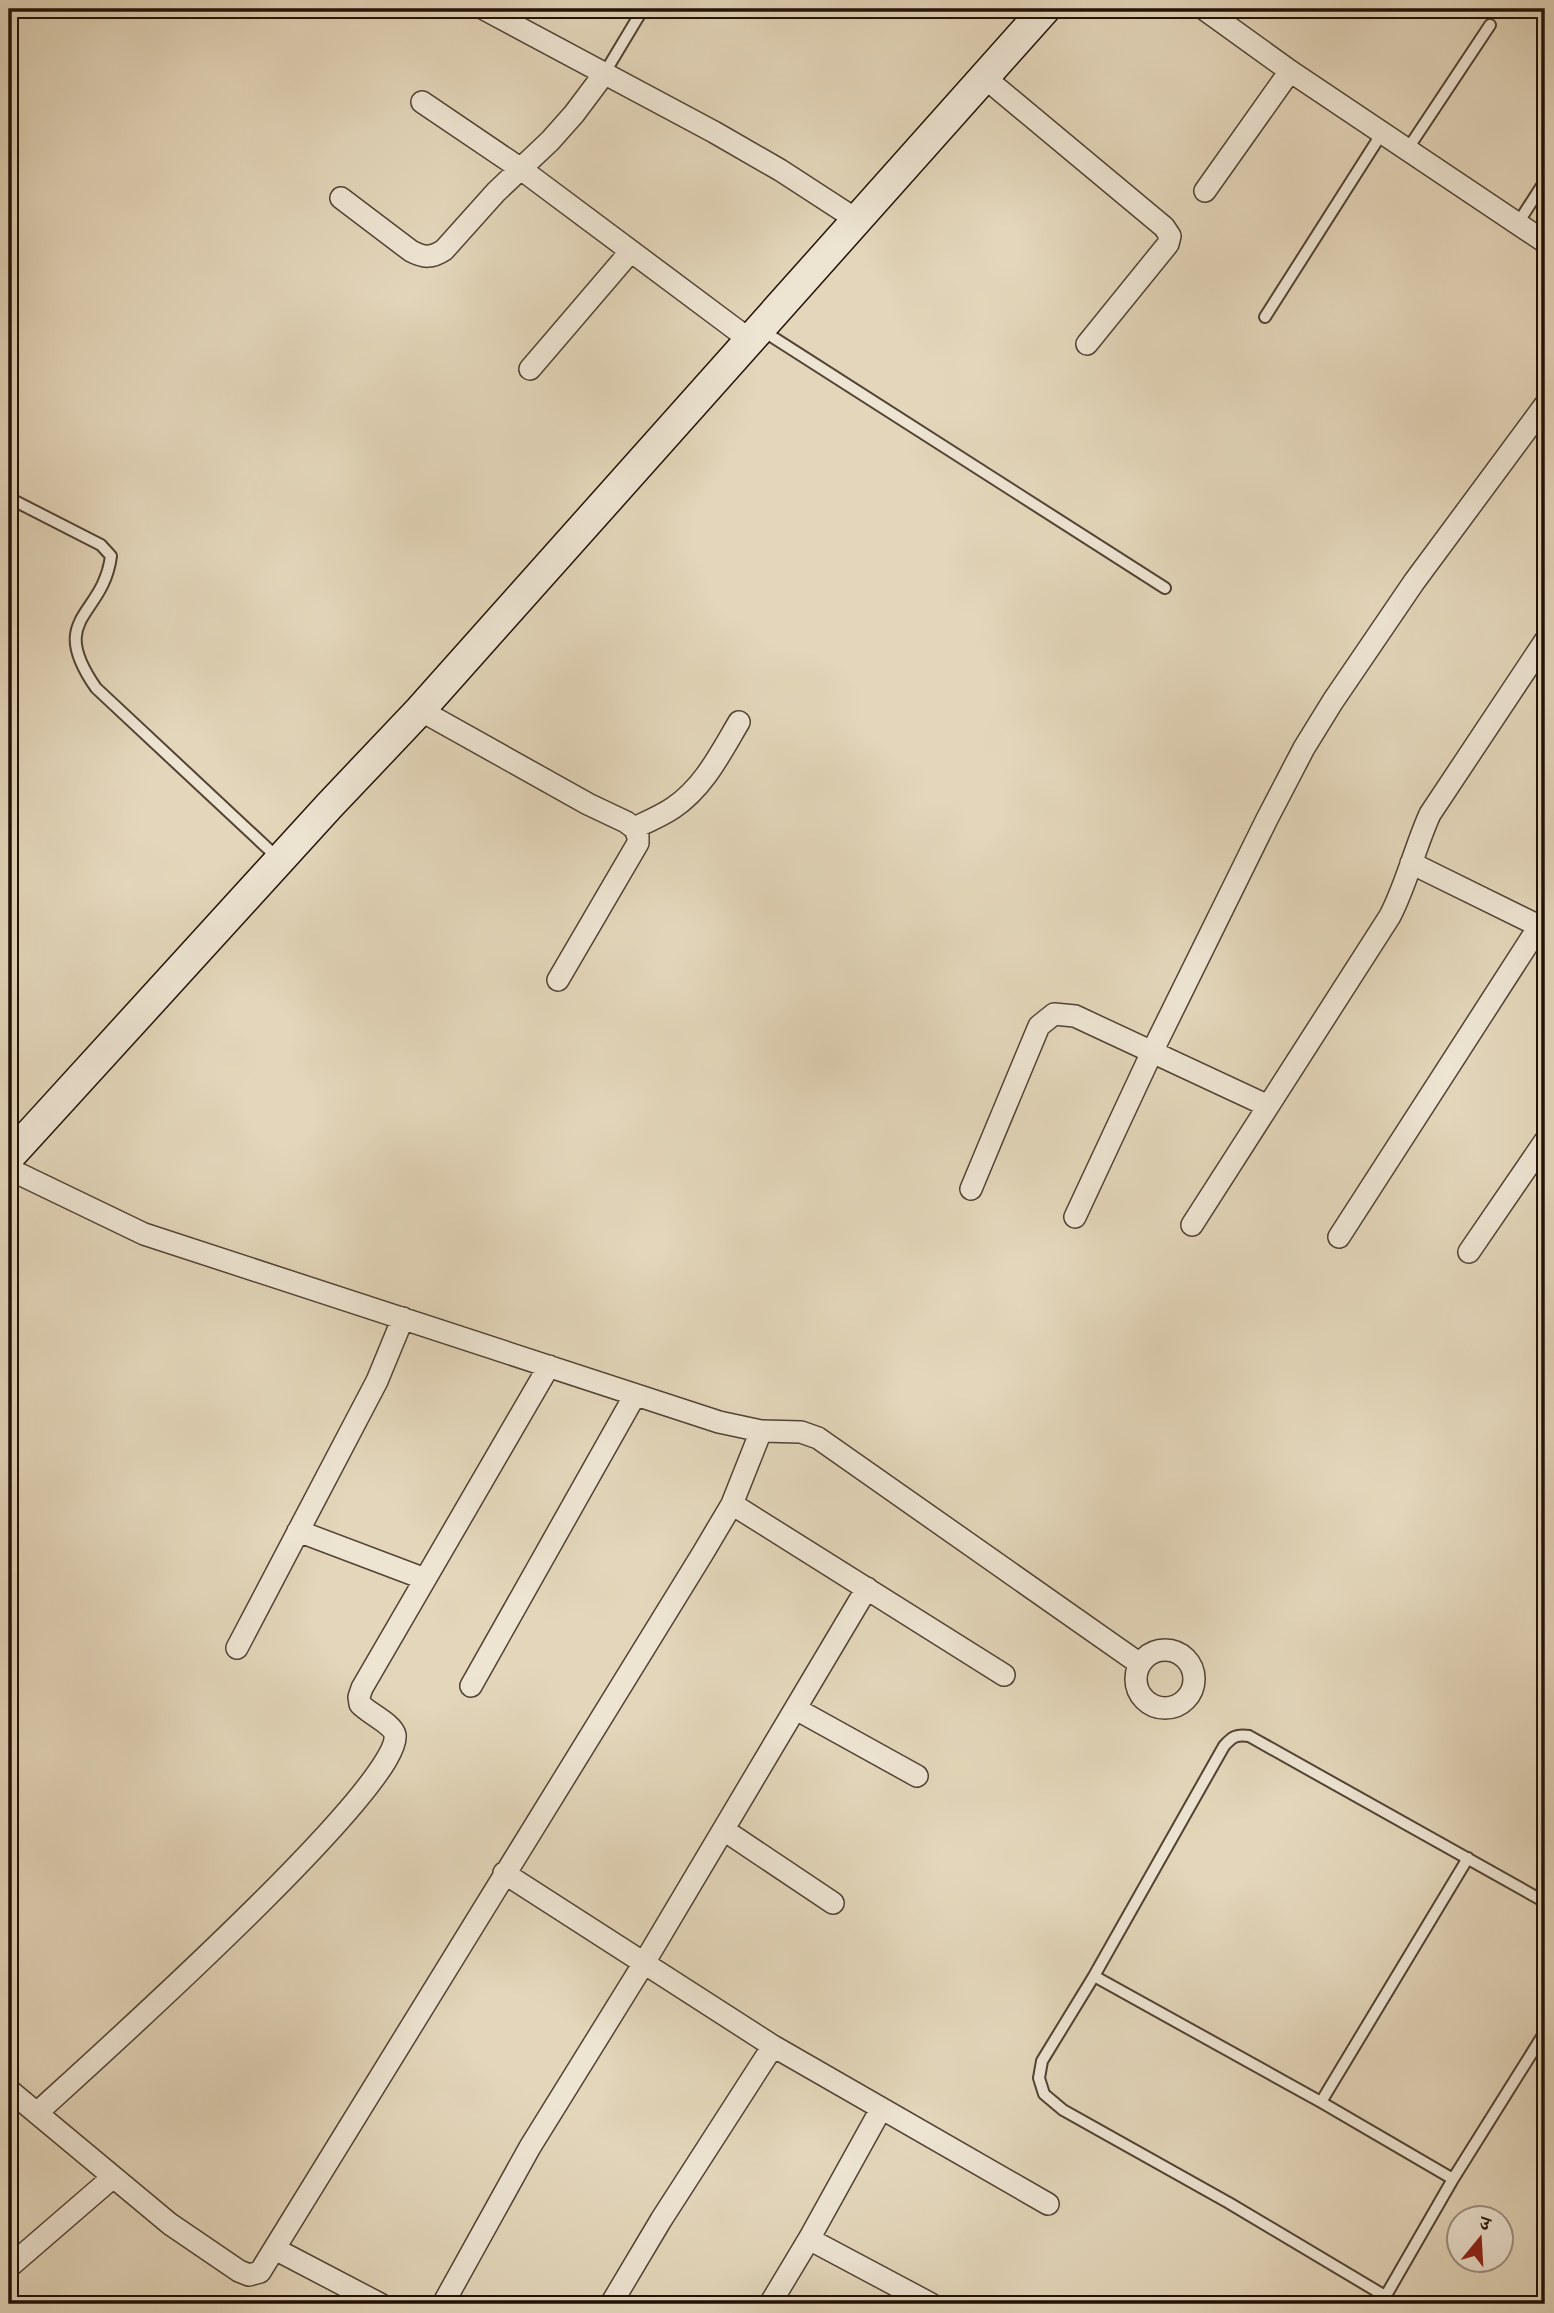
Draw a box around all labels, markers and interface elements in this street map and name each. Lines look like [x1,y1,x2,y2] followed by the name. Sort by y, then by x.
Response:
[1446,2204,1516,2274] north arrow
[1475,2210,1495,2236] text: उ

